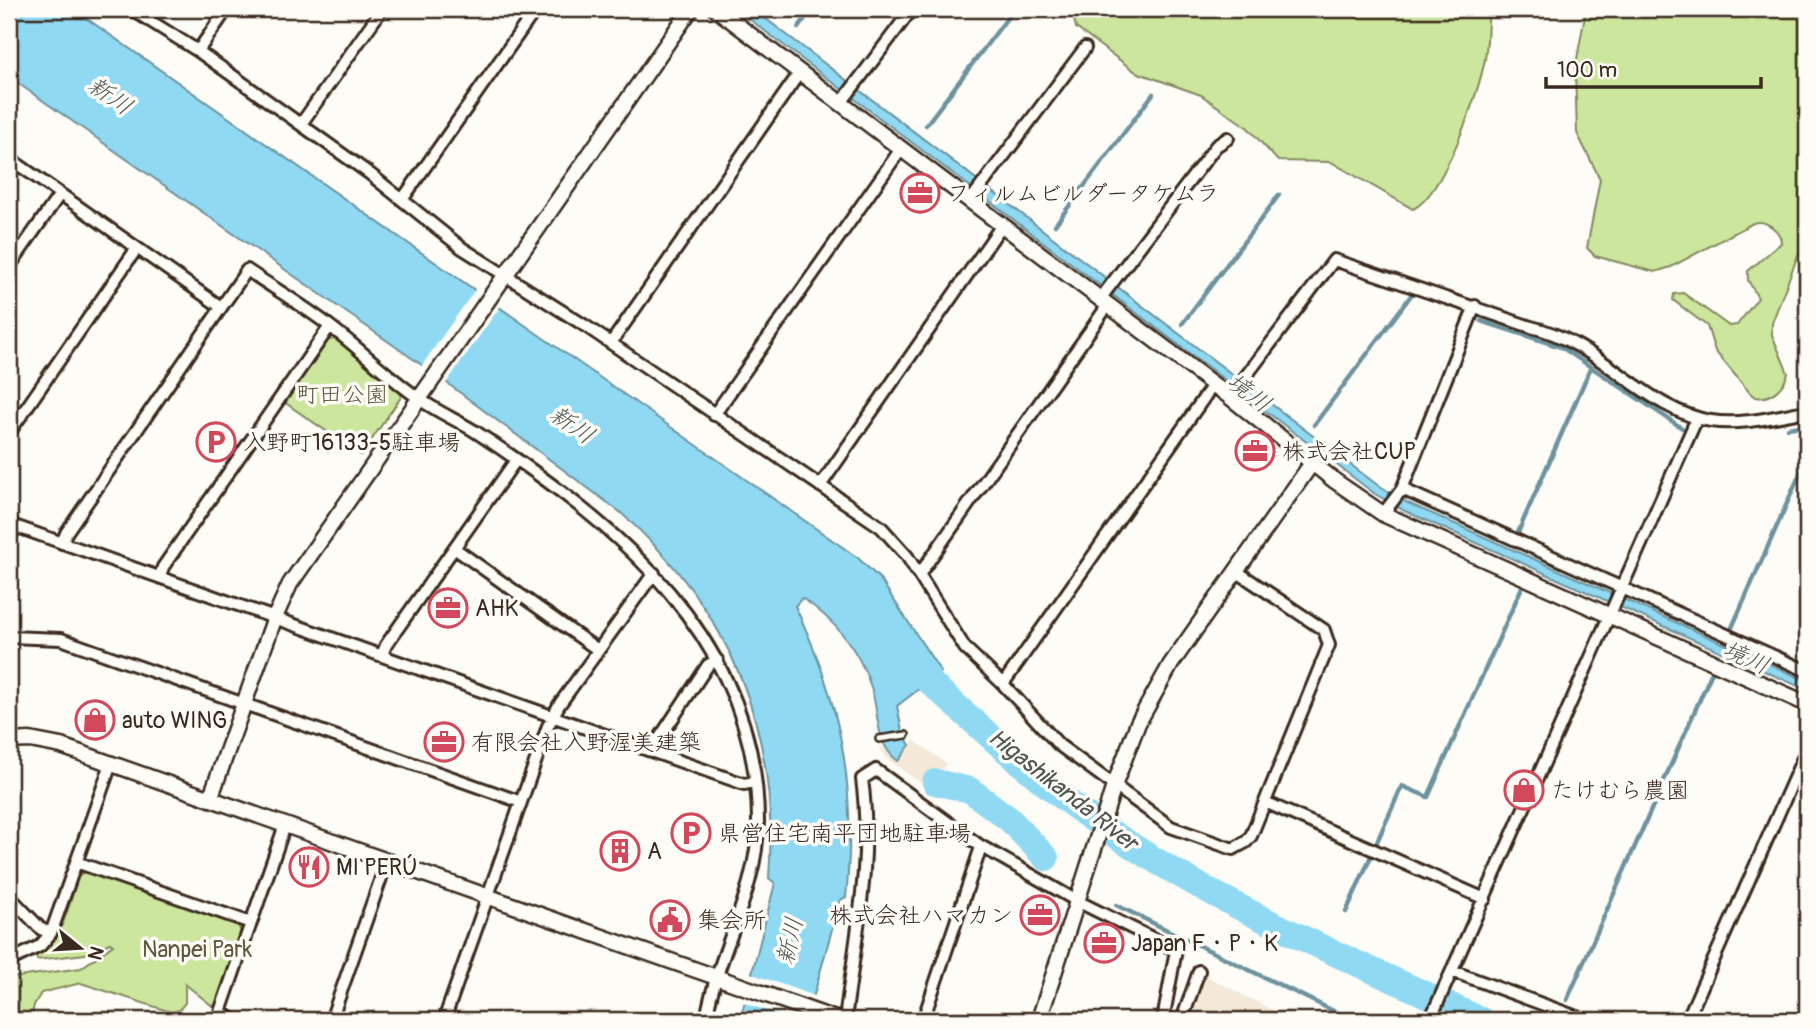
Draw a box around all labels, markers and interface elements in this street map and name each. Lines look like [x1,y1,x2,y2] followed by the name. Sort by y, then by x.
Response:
[1546,46,1762,90] scale bar
[1557,57,1617,84] text: 100 m
[82,70,138,122] water label: 新川
[899,172,941,214] office icon: フィルムビルダータケムラ
[947,179,1219,208] place label: フィルムビルダータケムラ
[1221,367,1277,419] water label: 境川
[296,380,388,409] park label: 町田公園
[544,399,600,451] water label: 新川
[195,421,237,463] parking icon: 入野町16133-5駐車場
[243,428,460,457] place label: 入野町16133-5駐車場
[1234,430,1276,472] office icon: 株式会社CUP
[1282,437,1416,466] place label: 株式会社CUP
[427,587,469,629] office icon: AHK
[475,594,518,623] place label: AHK
[1718,635,1774,681] water label: 境川
[74,699,116,741] shop icon: auto WING
[122,706,227,735] place label: auto WING
[423,721,465,763] office icon: 有限会社入野渥美建築
[983,723,1146,859] water label: Higashikanda River
[471,728,701,757] place label: 有限会社入野渥美建築
[1503,769,1545,811] shop icon: たけむら農園
[1551,776,1689,805] place label: たけむら農園
[670,812,712,854] parking icon: 県営住宅南平団地駐車場
[718,819,971,848] place label: 県営住宅南平団地駐車場
[599,830,641,872] building icon: A
[647,837,662,866] place label: A
[288,846,330,888] restaurant icon: MI PERÚ
[336,853,417,882] place label: MI PERÚ
[1019,894,1061,936] office icon: 株式会社ハマカン
[649,899,691,941] public building icon: 集会所
[829,901,1013,930] place label: 株式会社ハマカン
[697,906,766,935] place label: 集会所
[46,914,116,984] north arrow
[770,914,810,968] water label: 新川
[1083,922,1125,964] office icon: Japan F・P・K
[1131,929,1278,958] place label: Japan F・P・K
[142,935,252,964] park label: Nanpei Park
[82,943,109,963] text: N

